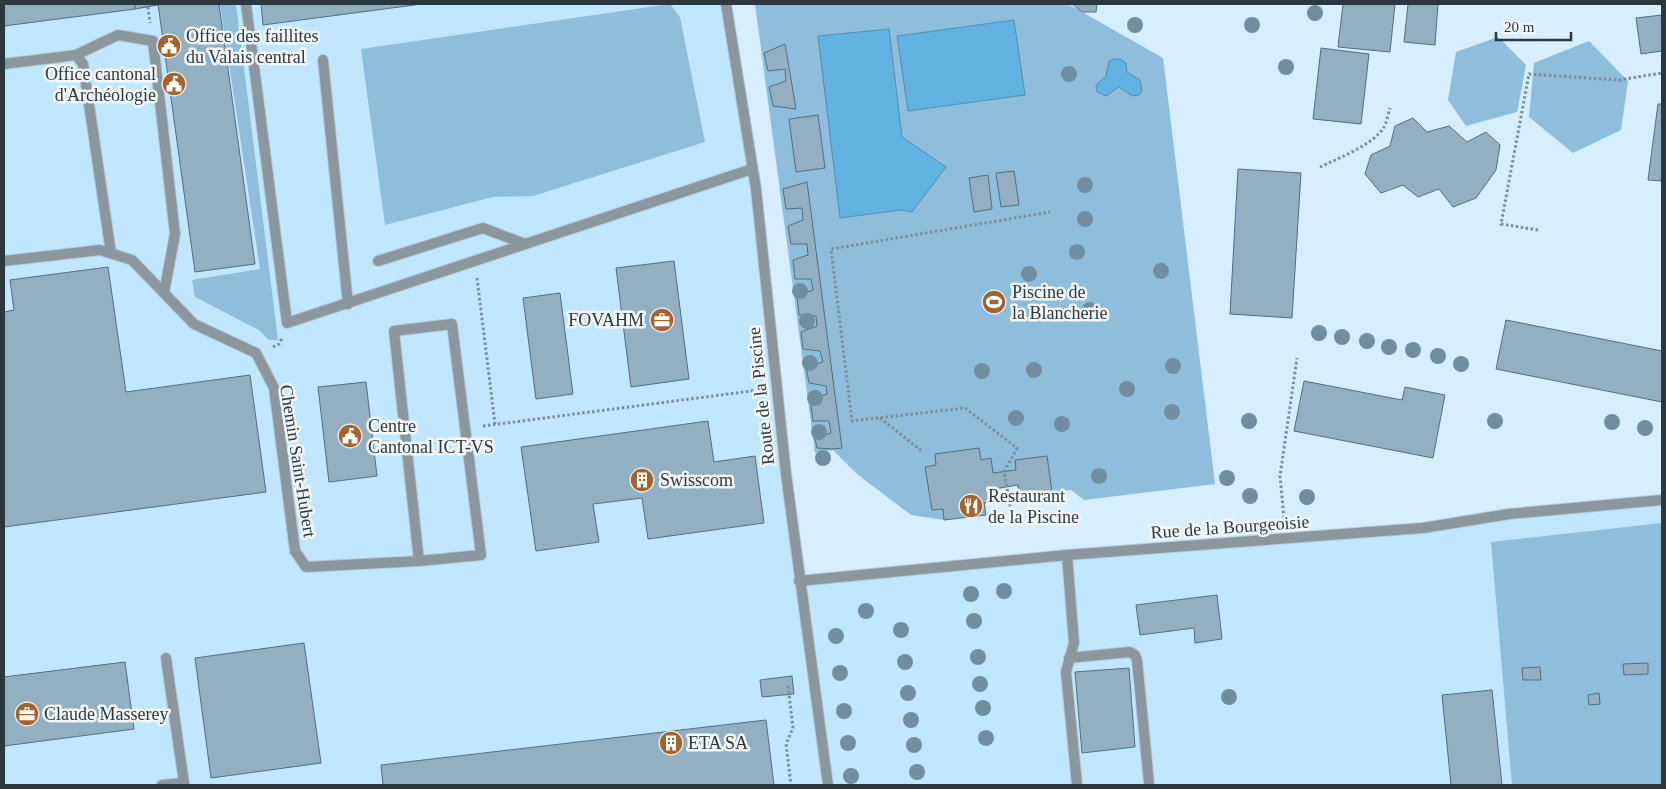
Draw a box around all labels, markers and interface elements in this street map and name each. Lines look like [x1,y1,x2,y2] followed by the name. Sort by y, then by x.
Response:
[1496,10,1571,42] scale bar
[1504,19,1535,35] text: 20 m
[186,26,319,67] place label: Office des faillites du Valais central
[156,33,182,59] public building icon: Office des faillites du Valais central
[45,64,156,105] place label: Office cantonal d'Archéologie
[161,71,187,97] public building icon: Office cantonal d'Archéologie
[1012,282,1107,323] place label: Piscine de la Blancherie
[981,289,1007,315] sports icon: Piscine de la Blancherie
[649,307,675,333] office icon: FOVAHM
[568,310,644,330] place label: FOVAHM
[744,326,778,466] street label: Route de la Piscine
[276,383,320,539] street label: Chemin Saint-Hubert
[368,416,494,457] place label: Centre Cantonal ICT-VS
[337,423,363,449] public building icon: Centre Cantonal ICT-VS
[629,467,655,493] building icon: Swisscom
[660,470,733,490] place label: Swisscom
[988,486,1079,527] place label: Restaurant de la Piscine
[958,493,984,519] restaurant icon: Restaurant de la Piscine
[1150,511,1310,543] street label: Rue de la Bourgeoisie
[14,701,40,727] office icon: Claude Masserey
[44,704,168,724] place label: Claude Masserey
[658,730,684,756] building icon: ETA SA
[688,733,748,753] place label: ETA SA

